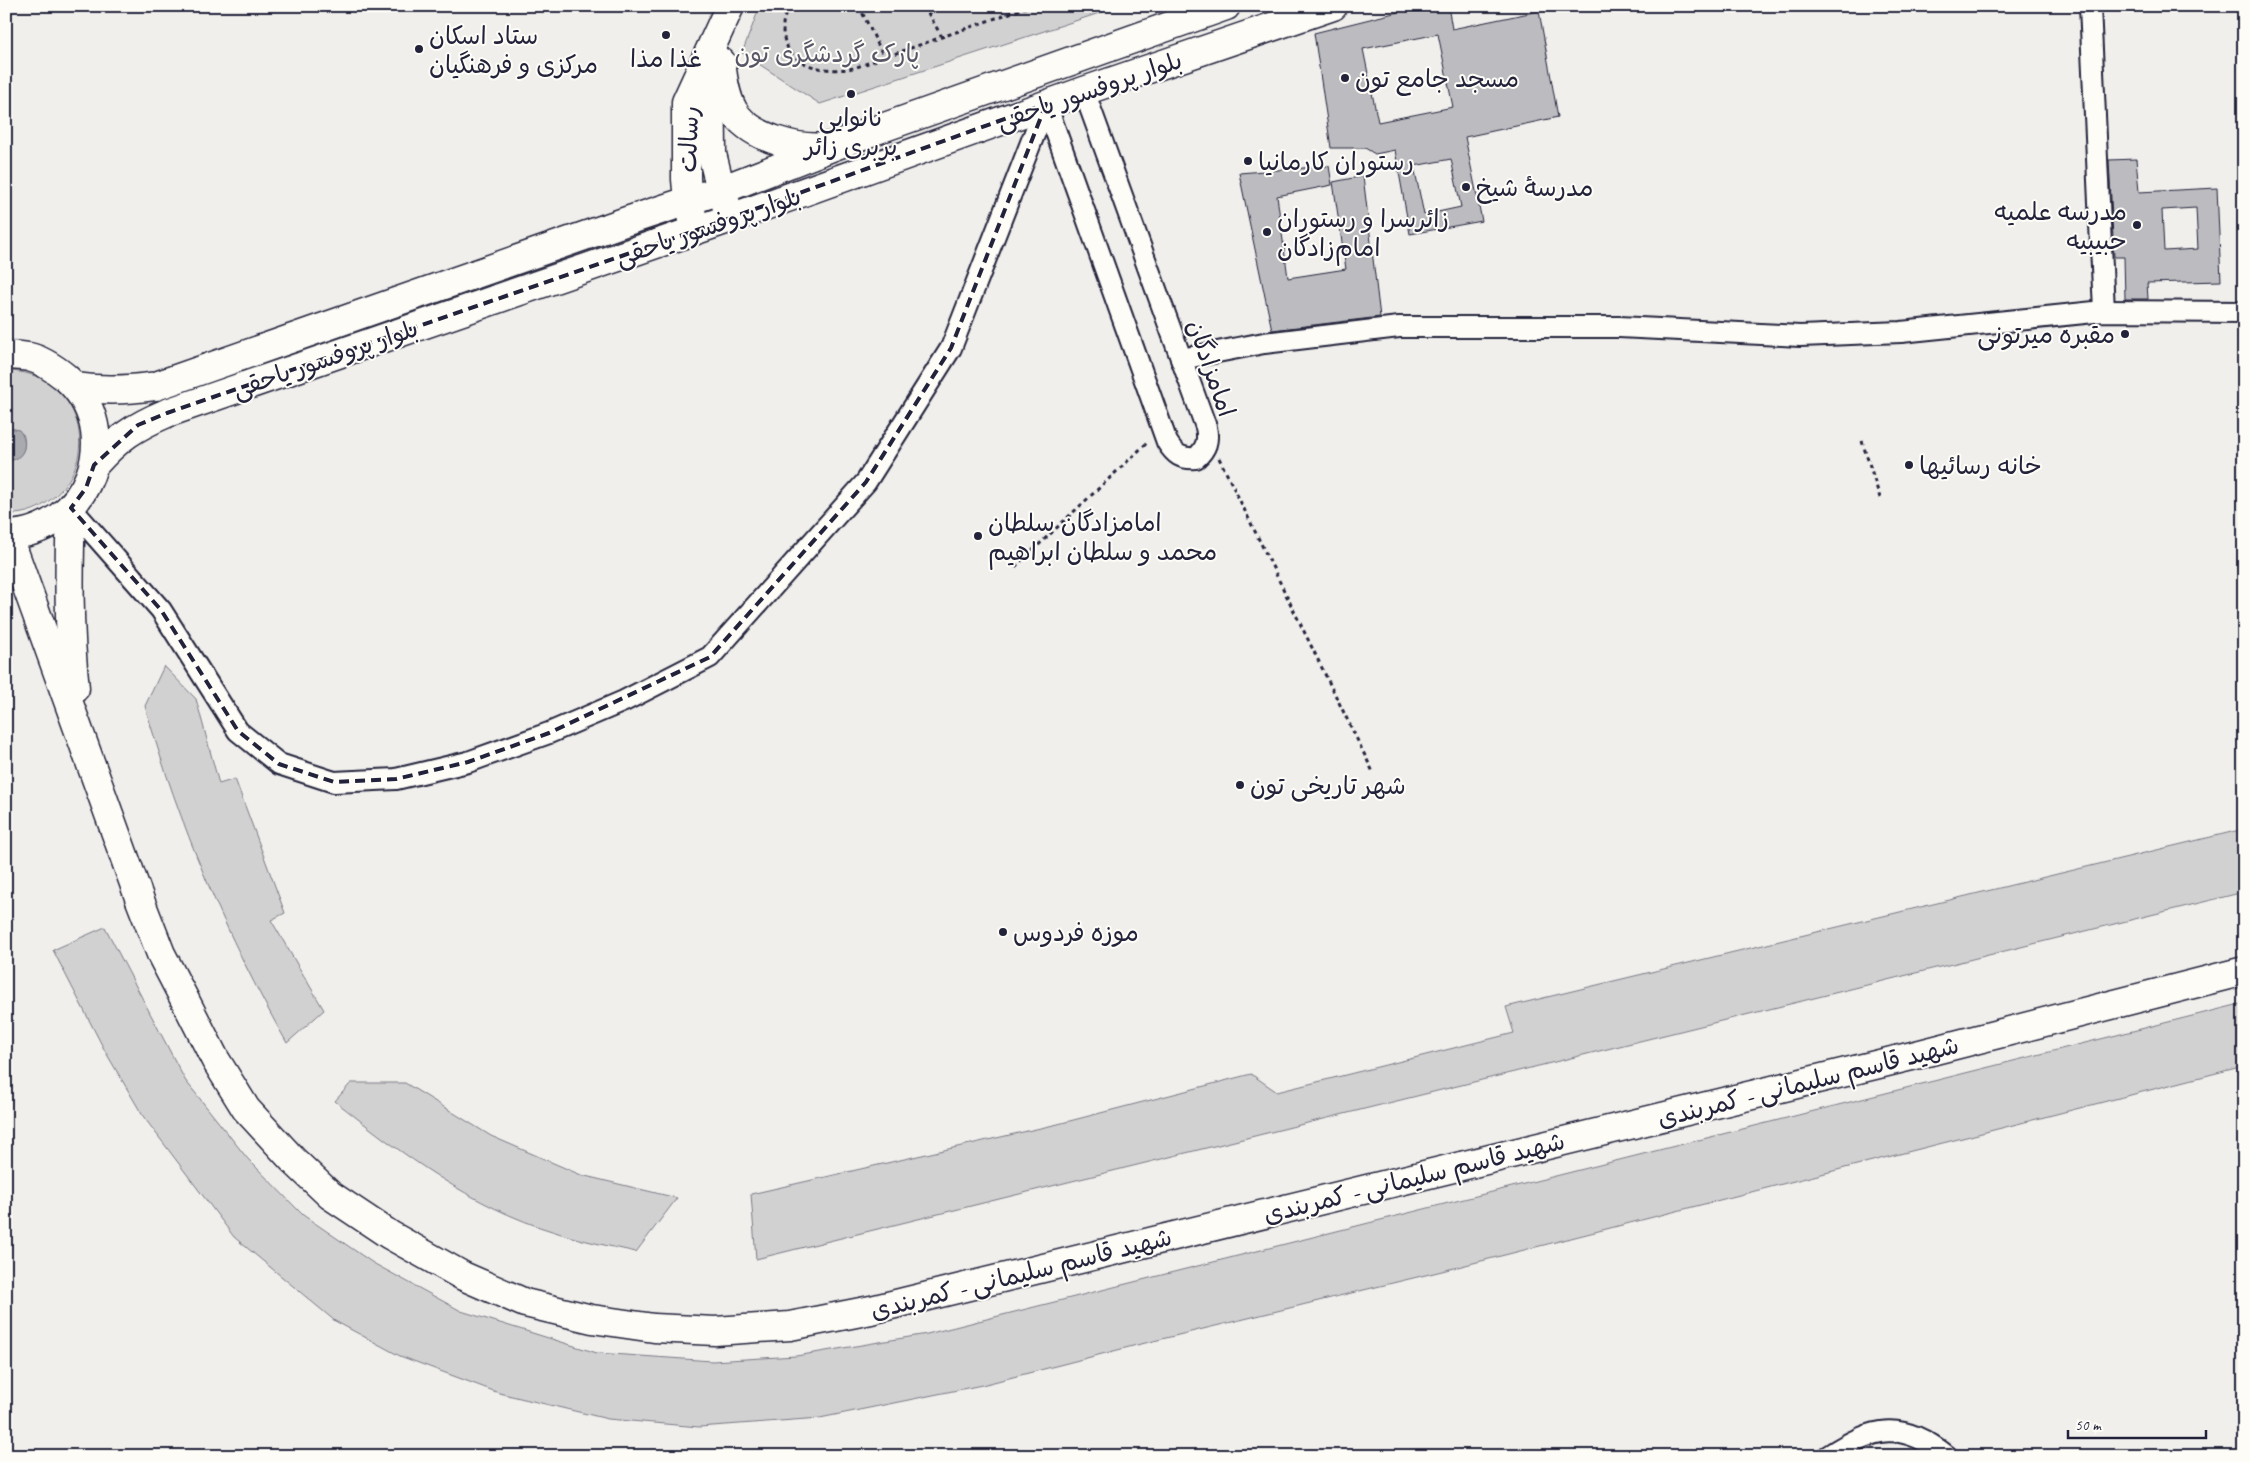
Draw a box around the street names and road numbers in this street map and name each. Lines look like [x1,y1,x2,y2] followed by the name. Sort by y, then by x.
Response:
[992,44,1187,138] street label: بلوار پروفسور یاحقی
[672,105,706,173] street label: رسالت
[611,180,806,274] street label: بلوار پروفسور یاحقی
[228,312,423,406] street label: بلوار پروفسور یاحقی
[1179,315,1243,421] street label: امامزادگان
[1654,1029,1963,1137] street label: شهید قاسم سلیمانی - کمربندی
[1260,1125,1569,1233] street label: شهید قاسم سلیمانی - کمربندی
[867,1221,1176,1329] street label: شهید قاسم سلیمانی - کمربندی

